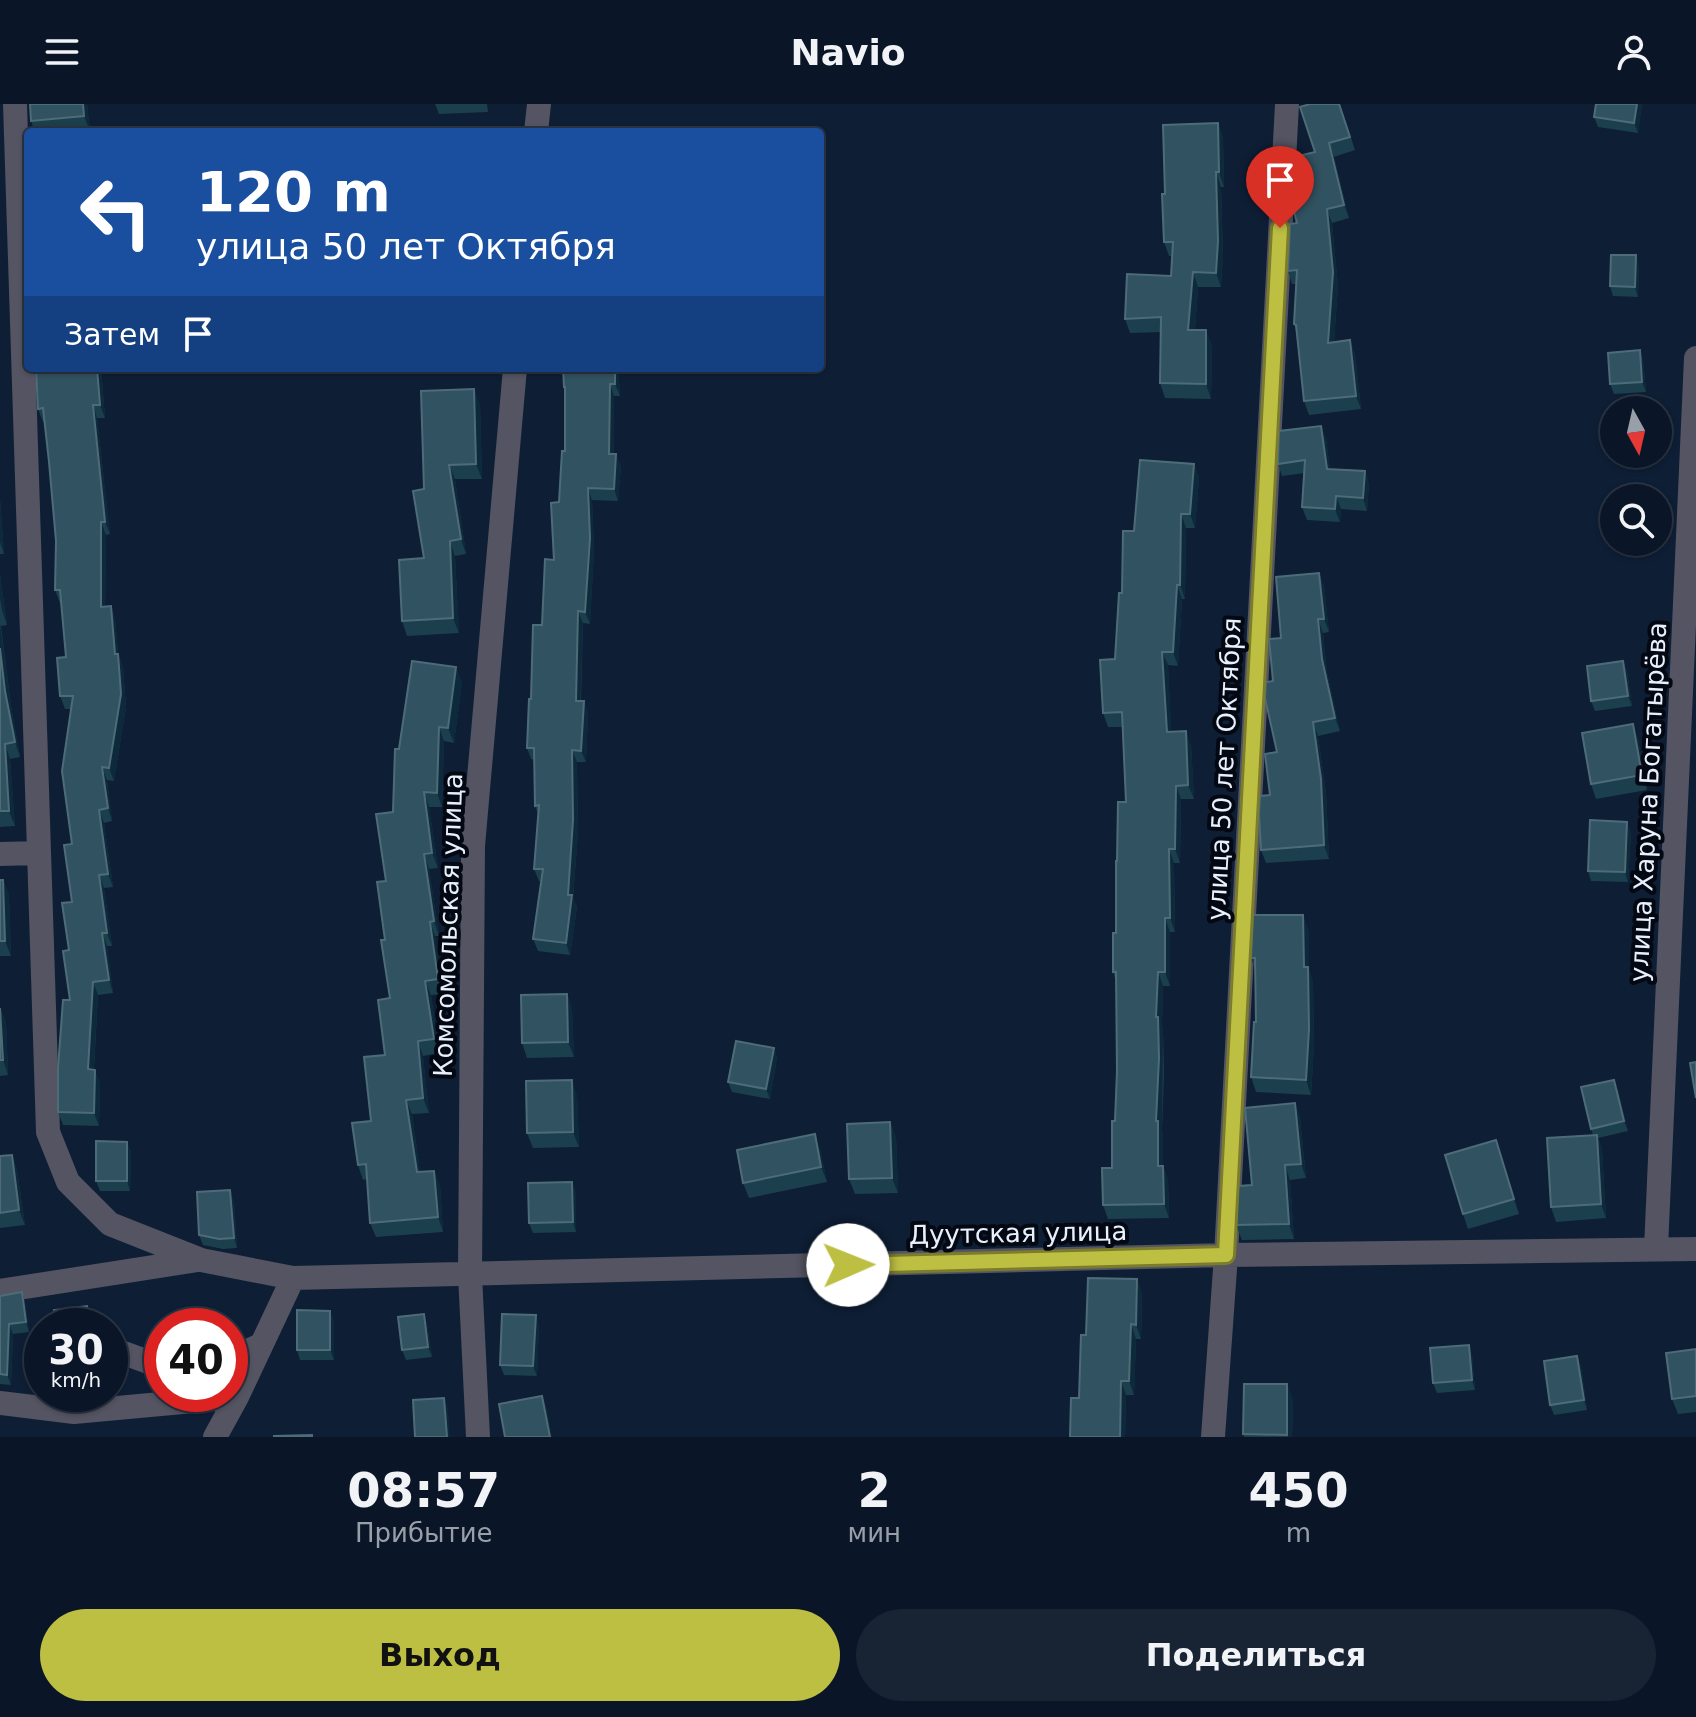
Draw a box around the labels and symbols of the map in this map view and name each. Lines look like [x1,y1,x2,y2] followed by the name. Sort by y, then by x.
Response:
[1246,146,1314,228] pin
[1600,396,1672,468] north arrow
[1201,617,1247,921] street label: улица 50 лет Октября
[1624,621,1672,983] street label: улица Харуна Богатырёва
[428,773,468,1077] street label: Комсомольская улица
[908,1216,1128,1250] street label: Дуутская улица
[806,1223,890,1307] position arrow
[144,1308,248,1412] speed limit sign: 40

